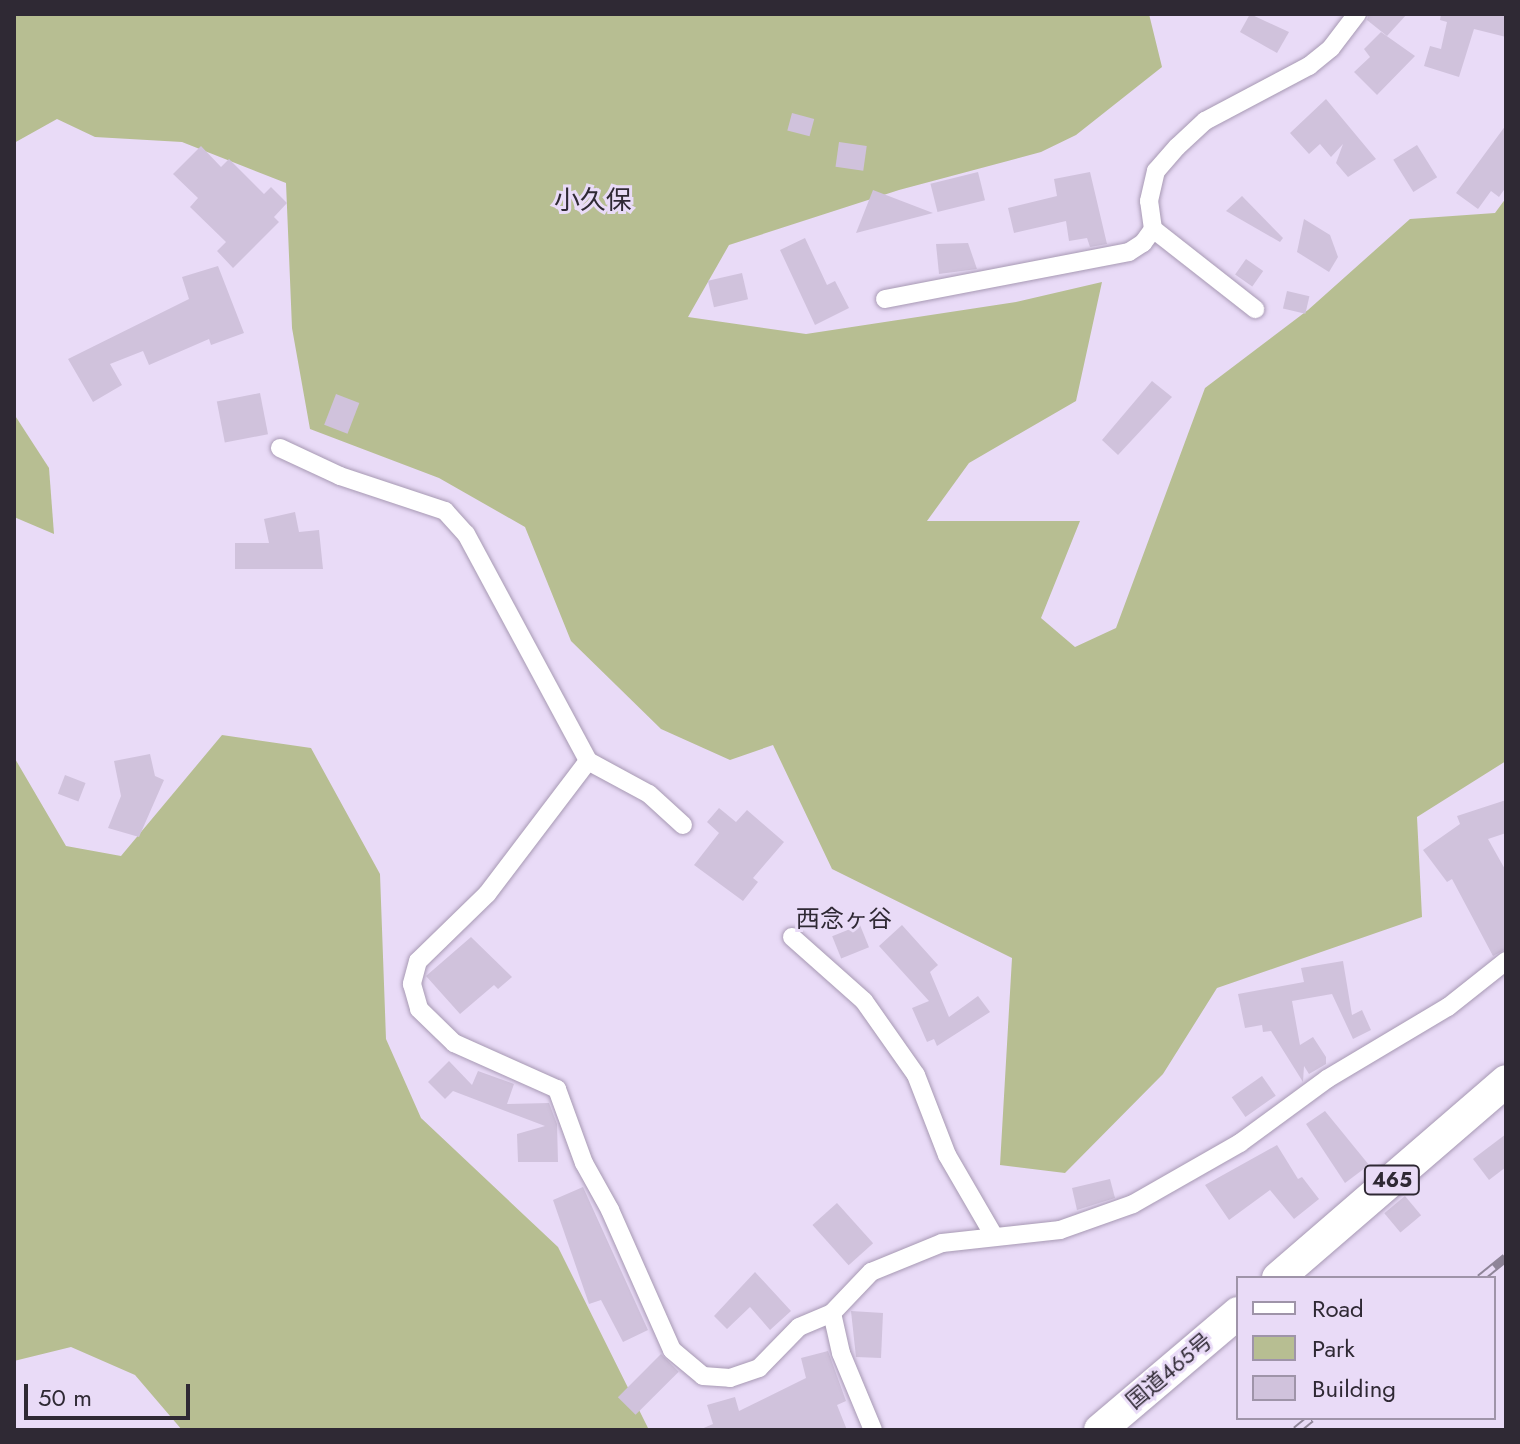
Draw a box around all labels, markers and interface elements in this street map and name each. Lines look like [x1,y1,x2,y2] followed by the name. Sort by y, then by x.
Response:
[554,185,632,217] district label: 小久保
[796,905,892,933] district label: 西念ヶ谷
[1362,1164,1422,1196] road number: 465
[1236,1276,1496,1420] legend
[1312,1291,1364,1326] text: Road
[1121,1327,1217,1415] street label: 国道465号
[1312,1331,1355,1366] text: Park
[28,1368,194,1418] scale bar
[1312,1371,1396,1406] text: Building
[38,1380,92,1415] text: 50 m

